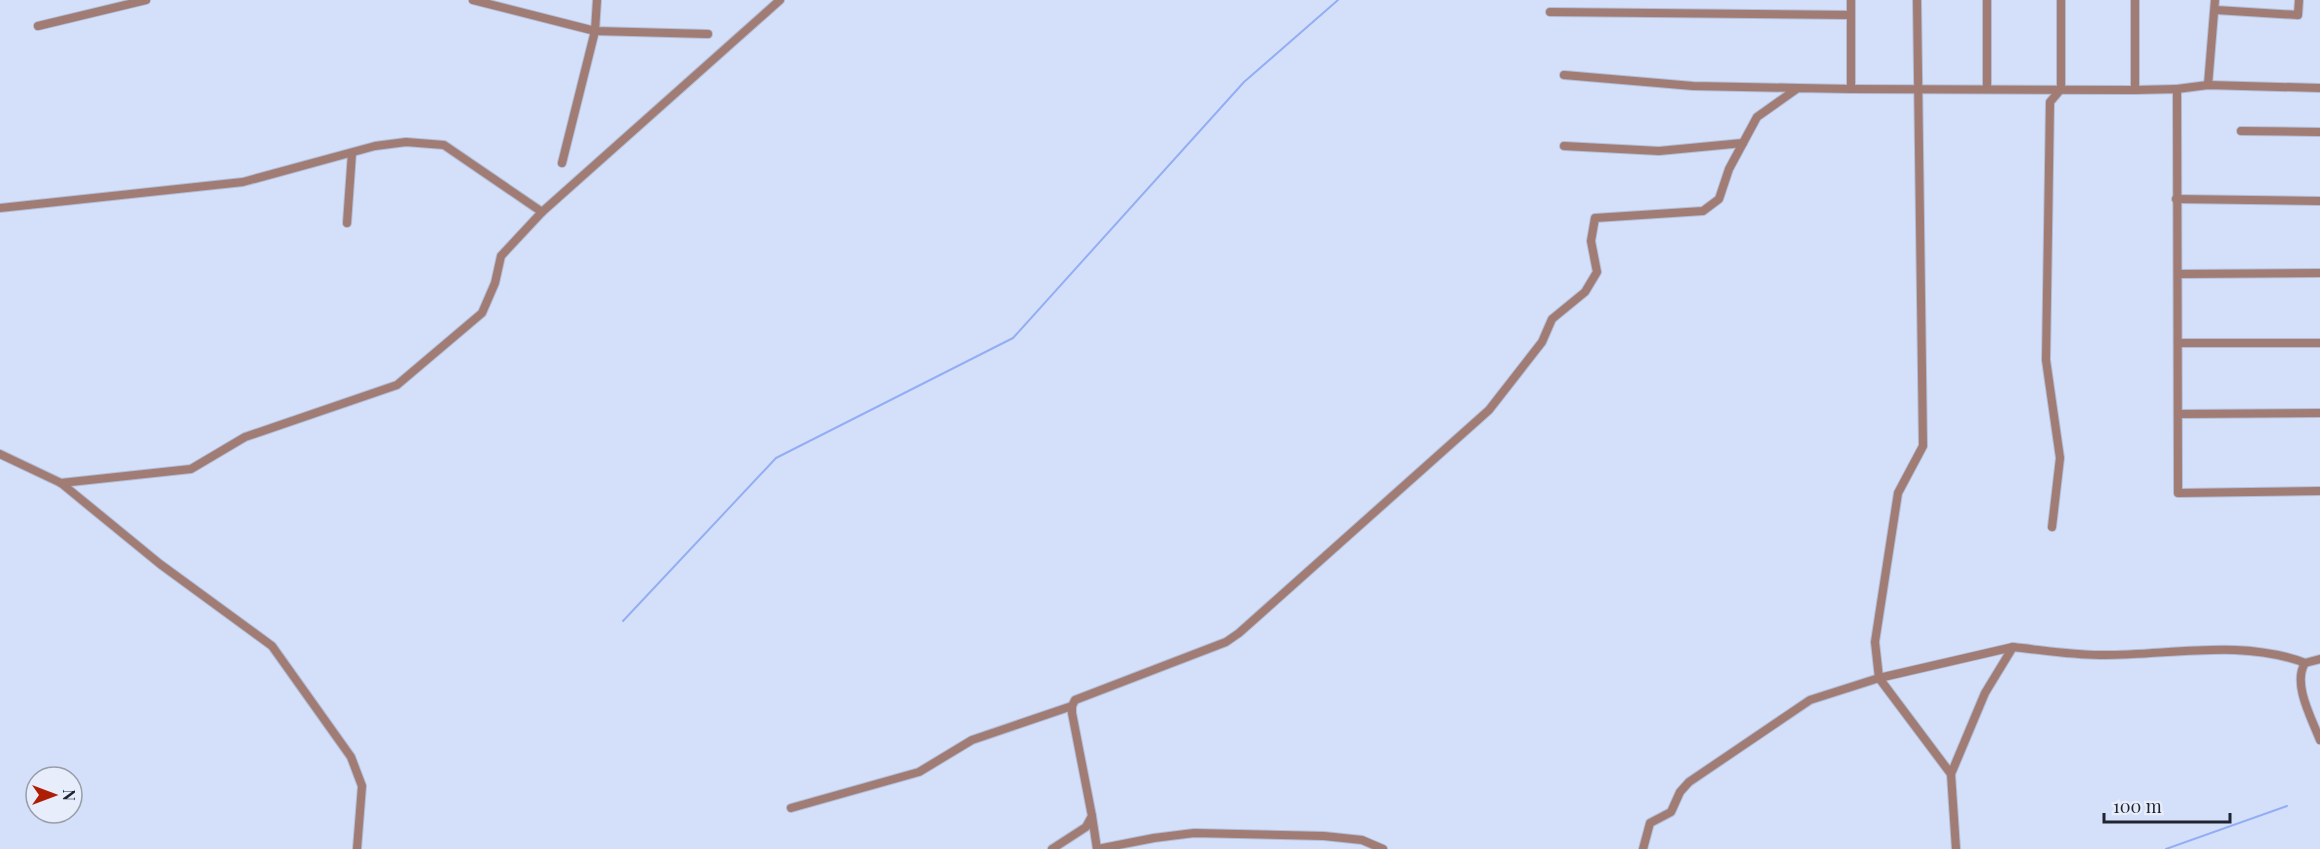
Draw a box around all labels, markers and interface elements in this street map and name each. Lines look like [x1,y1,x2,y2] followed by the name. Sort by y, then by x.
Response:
[24,765,84,825] north arrow
[2104,786,2230,824] scale bar
[59,789,80,801] text: N
[2113,794,2162,818] text: 100 m

